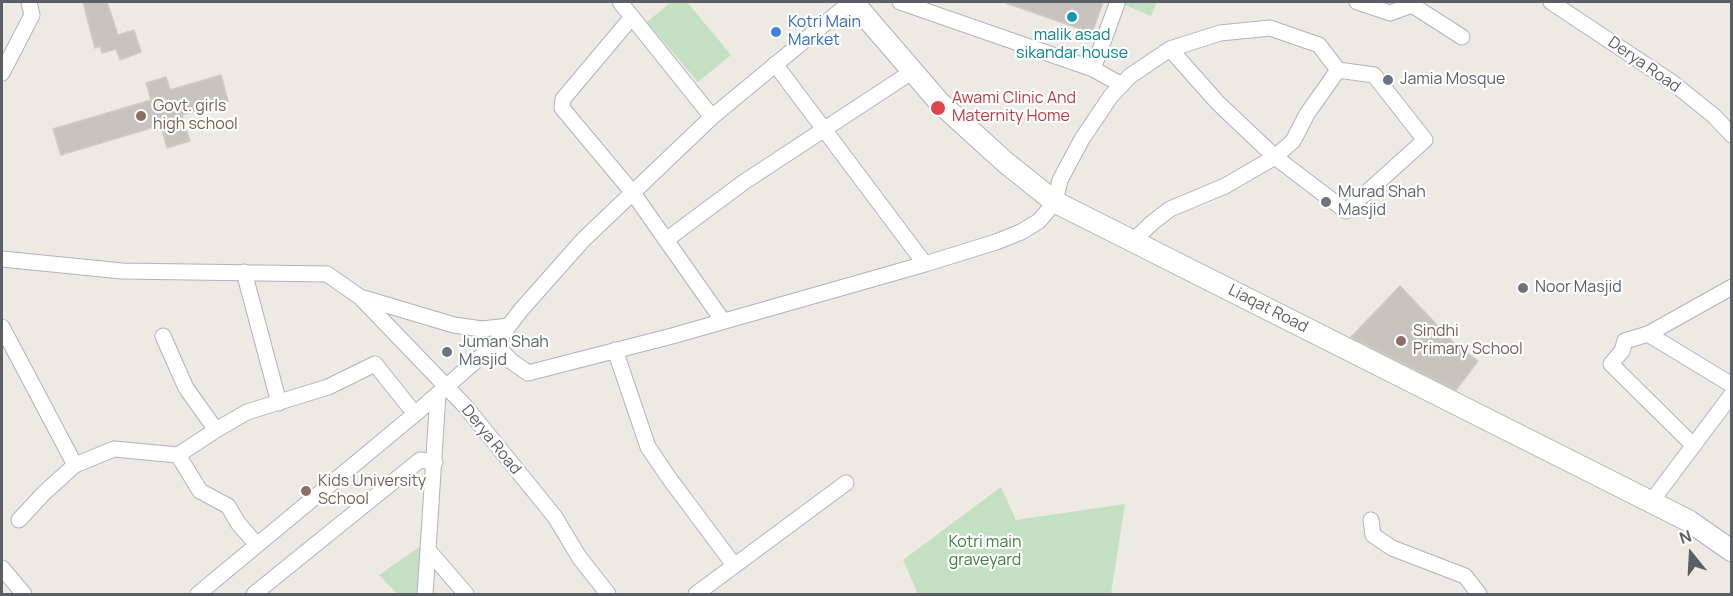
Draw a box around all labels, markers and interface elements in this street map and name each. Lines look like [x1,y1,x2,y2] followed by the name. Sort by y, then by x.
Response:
[1065,10,1079,24] marker: malik asad sikandar house
[788,13,861,51] place label: Kotri Main Market
[769,25,783,39] marker: Kotri Main Market
[1016,26,1128,64] place label: malik asad sikandar house
[1604,33,1684,97] street label: Derya Road
[1400,70,1505,90] place label: Jamia Mosque
[1381,73,1395,87] marker: Jamia Mosque
[952,89,1076,127] place label: Awami Clinic And Maternity Home
[153,97,238,135] place label: Govt. girls high school
[929,99,947,117] marker: Awami Clinic And Maternity Home
[134,109,148,123] marker: Govt. girls high school
[1338,183,1426,221] place label: Murad Shah Masjid
[1319,195,1333,209] marker: Murad Shah Masjid
[1535,278,1622,298] place label: Noor Masjid
[1225,281,1311,337] street label: Liaqat Road
[1516,281,1530,295] marker: Noor Masjid
[1413,322,1523,360] place label: Sindhi Primary School
[459,333,549,371] place label: Juman Shah Masjid
[1394,334,1408,348] marker: Sindhi Primary School
[440,345,454,359] marker: Juman Shah Masjid
[457,401,525,479] street label: Derya Road
[318,472,426,510] place label: Kids University School
[299,484,313,498] marker: Kids University School
[1661,524,1721,584] north arrow
[1677,525,1694,549] text: N
[948,533,1022,571] park label: Kotri main graveyard

